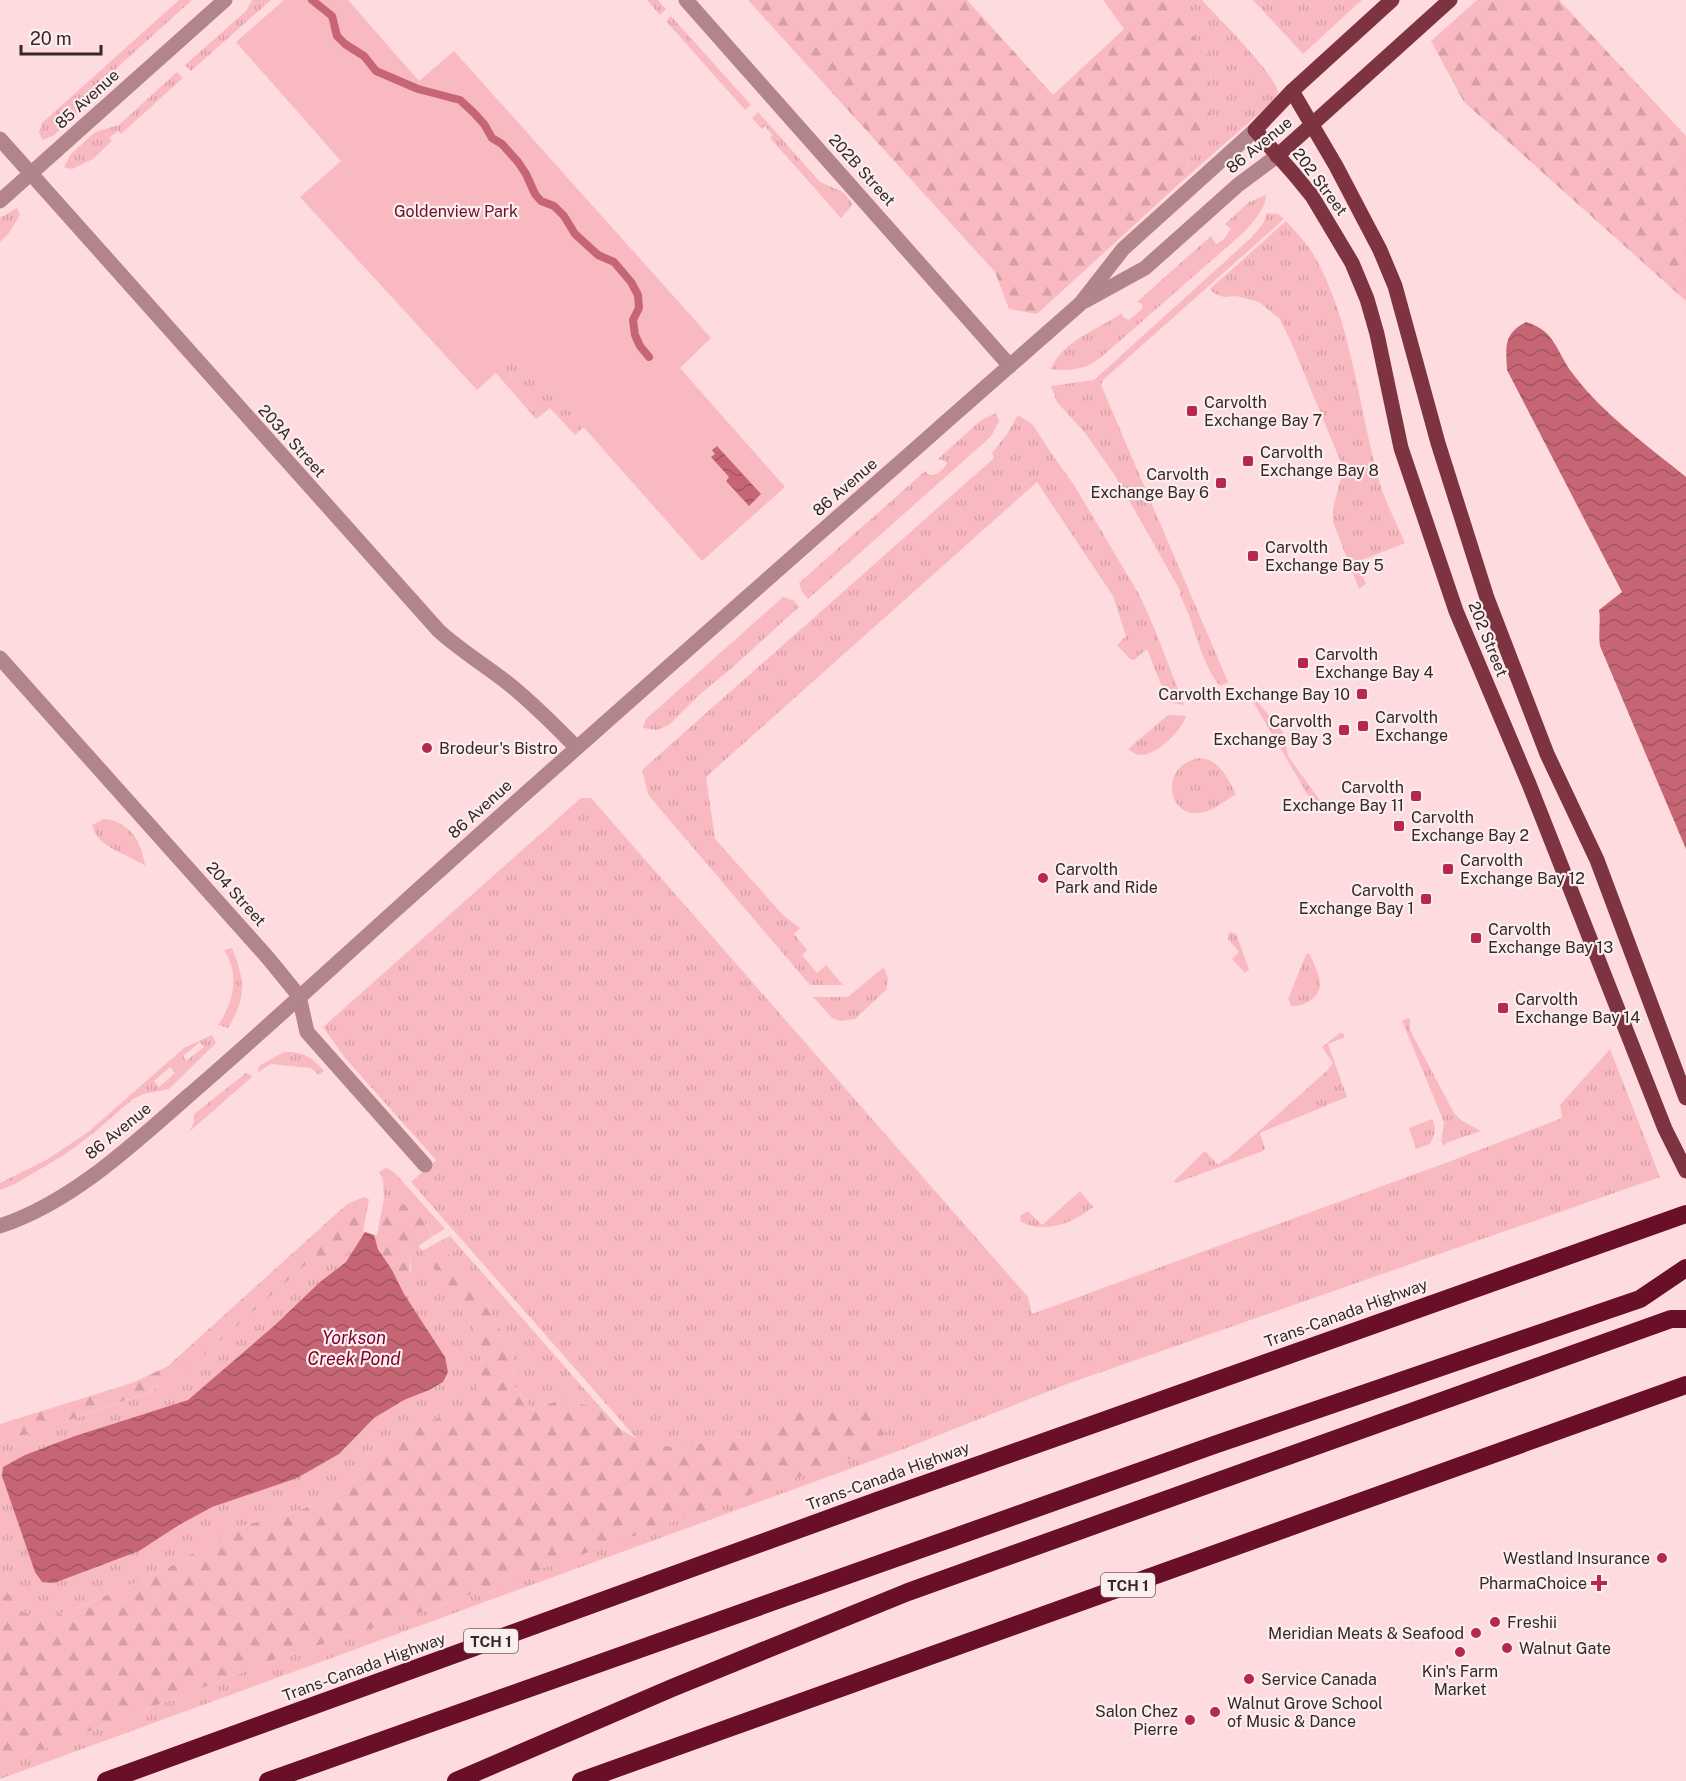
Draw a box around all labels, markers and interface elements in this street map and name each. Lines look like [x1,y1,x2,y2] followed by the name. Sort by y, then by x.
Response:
[21,18,100,56] scale bar
[30,28,72,49] text: 20 m
[51,65,123,133] street label: 85 Avenue
[1222,113,1296,177] street label: 86 Avenue
[825,130,899,210] street label: 202B Street
[1288,145,1352,219] street label: 202 Street
[394,202,518,221] park label: Goldenview Park
[1204,393,1322,430] place label: Carvolth Exchange Bay 7
[254,401,330,481] street label: 203A Street
[1185,404,1199,418] marker: Carvolth Exchange Bay 7
[1260,443,1379,480] place label: Carvolth Exchange Bay 8
[809,454,881,520] street label: 86 Avenue
[1241,454,1255,468] marker: Carvolth Exchange Bay 8
[1090,465,1209,502] place label: Carvolth Exchange Bay 6
[1214,476,1228,490] marker: Carvolth Exchange Bay 6
[1265,538,1384,575] place label: Carvolth Exchange Bay 5
[1246,549,1260,563] marker: Carvolth Exchange Bay 5
[1464,599,1512,679] street label: 202 Street
[1315,645,1434,682] place label: Carvolth Exchange Bay 4
[1296,656,1310,670] marker: Carvolth Exchange Bay 4
[1158,685,1350,704] place label: Carvolth Exchange Bay 10
[1355,687,1369,701] marker: Carvolth Exchange Bay 10
[1375,708,1448,745] place label: Carvolth Exchange
[1213,712,1332,749] place label: Carvolth Exchange Bay 3
[1356,719,1370,733] marker: Carvolth Exchange
[1337,723,1351,737] marker: Carvolth Exchange Bay 3
[439,739,558,758] place label: Brodeur's Bistro
[420,741,434,755] marker: Brodeur's Bistro
[444,775,516,843] street label: 86 Avenue
[1282,778,1404,815] place label: Carvolth Exchange Bay 11
[1409,789,1423,803] marker: Carvolth Exchange Bay 11
[1411,808,1529,845] place label: Carvolth Exchange Bay 2
[1392,819,1406,833] marker: Carvolth Exchange Bay 2
[1460,851,1585,888] place label: Carvolth Exchange Bay 12
[202,858,270,930] street label: 204 Street
[1055,860,1158,897] place label: Carvolth Park and Ride
[1441,862,1455,876] marker: Carvolth Exchange Bay 12
[1036,871,1050,885] marker: Carvolth Park and Ride
[1299,881,1414,918] place label: Carvolth Exchange Bay 1
[1419,892,1433,906] marker: Carvolth Exchange Bay 1
[1488,920,1613,957] place label: Carvolth Exchange Bay 13
[1469,931,1483,945] marker: Carvolth Exchange Bay 13
[1515,990,1640,1027] place label: Carvolth Exchange Bay 14
[1496,1001,1510,1015] marker: Carvolth Exchange Bay 14
[81,1099,155,1163] street label: 86 Avenue
[1262,1274,1431,1351] street label: Trans-Canada Highway
[307,1327,401,1369] water label: Yorkson Creek Pond
[804,1437,973,1514] street label: Trans-Canada Highway
[1503,1549,1650,1568] place label: Westland Insurance
[1655,1551,1669,1565] marker: Westland Insurance
[1101,1573,1155,1597] road number: TCH 1
[1479,1574,1587,1593] place label: PharmaChoice
[1592,1576,1606,1590] marker: PharmaChoice
[1507,1613,1557,1632] place label: Freshii
[1488,1615,1502,1629] marker: Freshii
[1268,1624,1464,1643] place label: Meridian Meats & Seafood
[1469,1626,1483,1640] marker: Meridian Meats & Seafood
[280,1628,449,1705] street label: Trans-Canada Highway
[464,1629,518,1653] road number: TCH 1
[1519,1639,1611,1658] place label: Walnut Gate
[1500,1641,1514,1655] marker: Walnut Gate
[1453,1645,1467,1659] marker: Kin's Farm Market
[1422,1662,1498,1699] place label: Kin's Farm Market
[1261,1670,1377,1689] place label: Service Canada
[1242,1672,1256,1686] marker: Service Canada
[1227,1694,1383,1731] place label: Walnut Grove School of Music & Dance
[1095,1702,1178,1739] place label: Salon Chez Pierre
[1208,1705,1222,1719] marker: Walnut Grove School of Music & Dance
[1183,1713,1197,1727] marker: Salon Chez Pierre

